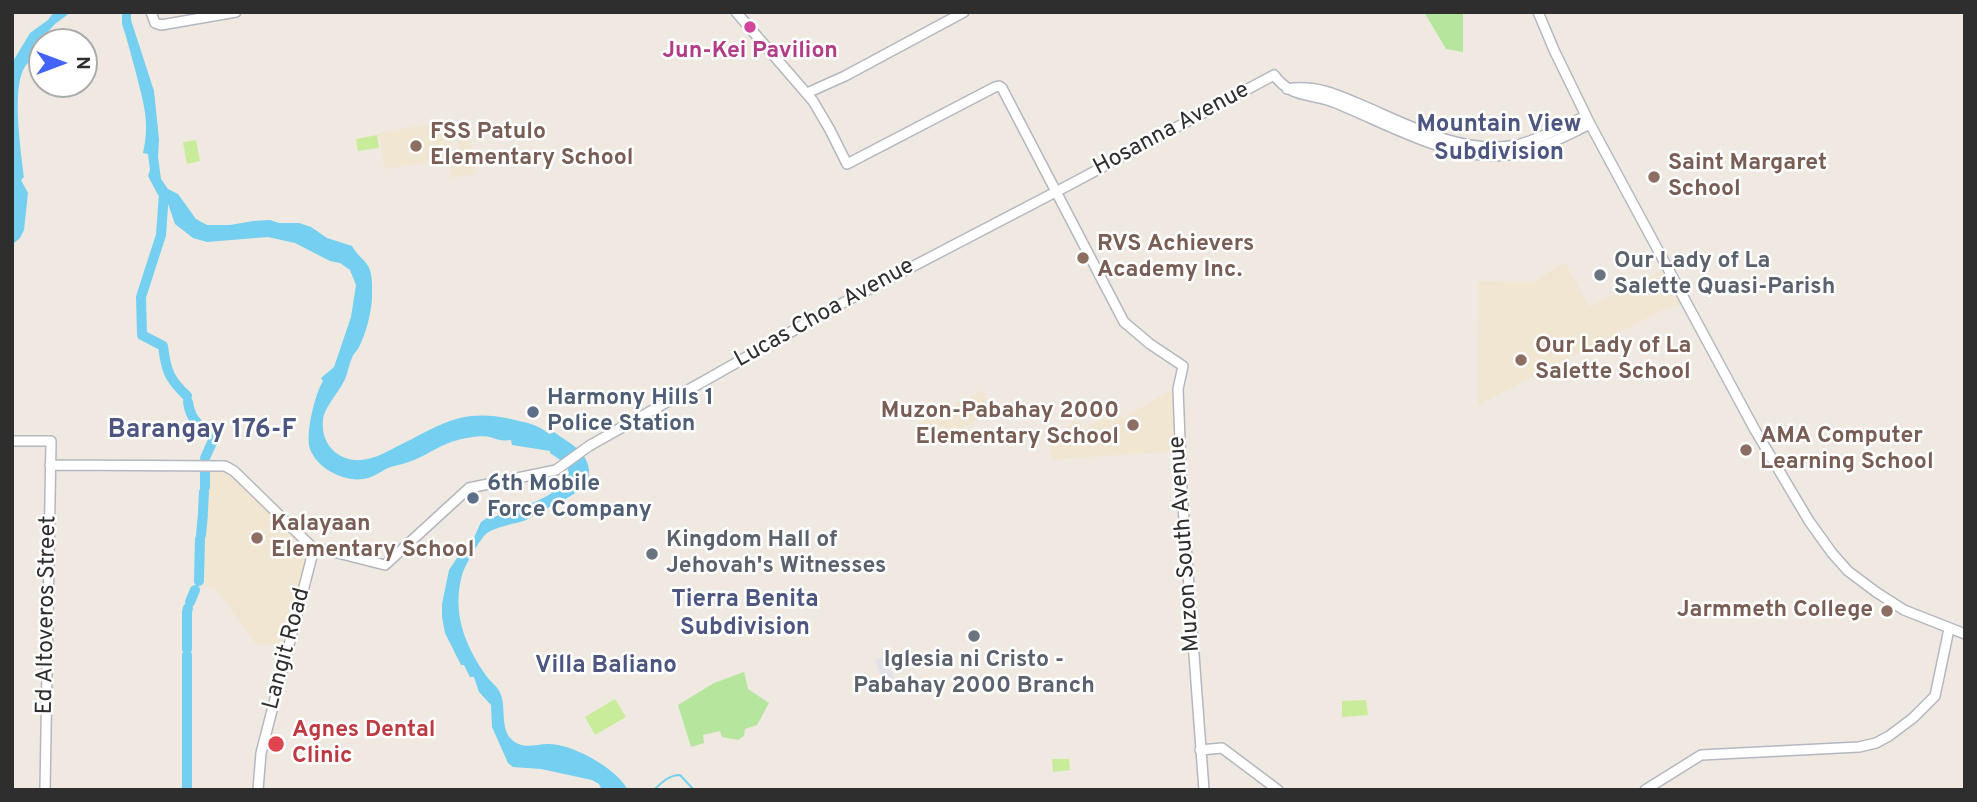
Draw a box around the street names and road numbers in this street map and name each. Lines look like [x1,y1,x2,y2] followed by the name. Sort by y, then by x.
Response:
[1089,77,1255,183] street label: Hosanna Avenue
[730,253,920,375] street label: Lucas Choa Avenue
[1165,435,1207,653] street label: Muzon South Avenue
[32,515,64,715] street label: Ed Altoveros Street
[259,585,317,713] street label: Langit Road

